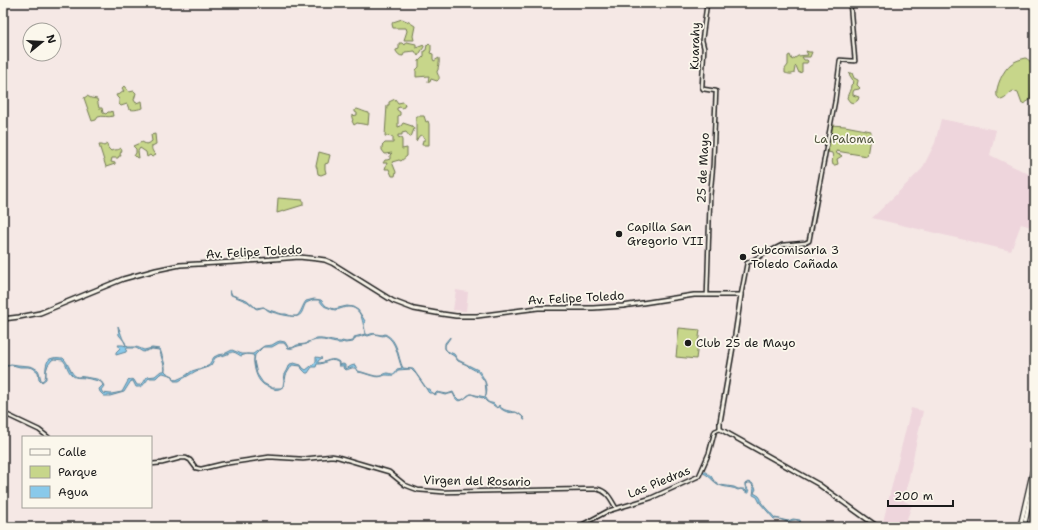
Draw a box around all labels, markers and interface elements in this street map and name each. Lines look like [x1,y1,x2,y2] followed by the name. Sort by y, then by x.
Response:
[22,22,62,62] north arrow
[686,22,704,70] street label: Kuarahy
[43,33,60,46] text: N
[814,131,875,147] park label: La Paloma
[693,132,713,204] street label: 25 de Mayo
[627,219,704,249] place label: Capilla San Gregorio VII
[614,229,624,239] marker: Capilla San Gregorio VII
[205,241,303,263] street label: Av. Felipe Toledo
[751,242,839,272] place label: Subcomisaria 3 Toledo Cañada
[738,252,748,262] marker: Subcomisaria 3 Toledo Cañada
[527,287,625,309] street label: Av. Felipe Toledo
[696,335,796,351] place label: Club 25 de Mayo
[683,338,693,348] marker: Club 25 de Mayo
[22,436,152,508] legend
[58,444,87,460] text: Calle
[625,462,693,502] street label: Las Piedras
[58,464,97,480] text: Parque
[423,472,531,490] street label: Virgen del Rosario
[888,482,953,508] scale bar
[58,484,89,500] text: Agua
[894,488,933,504] text: 200 m

